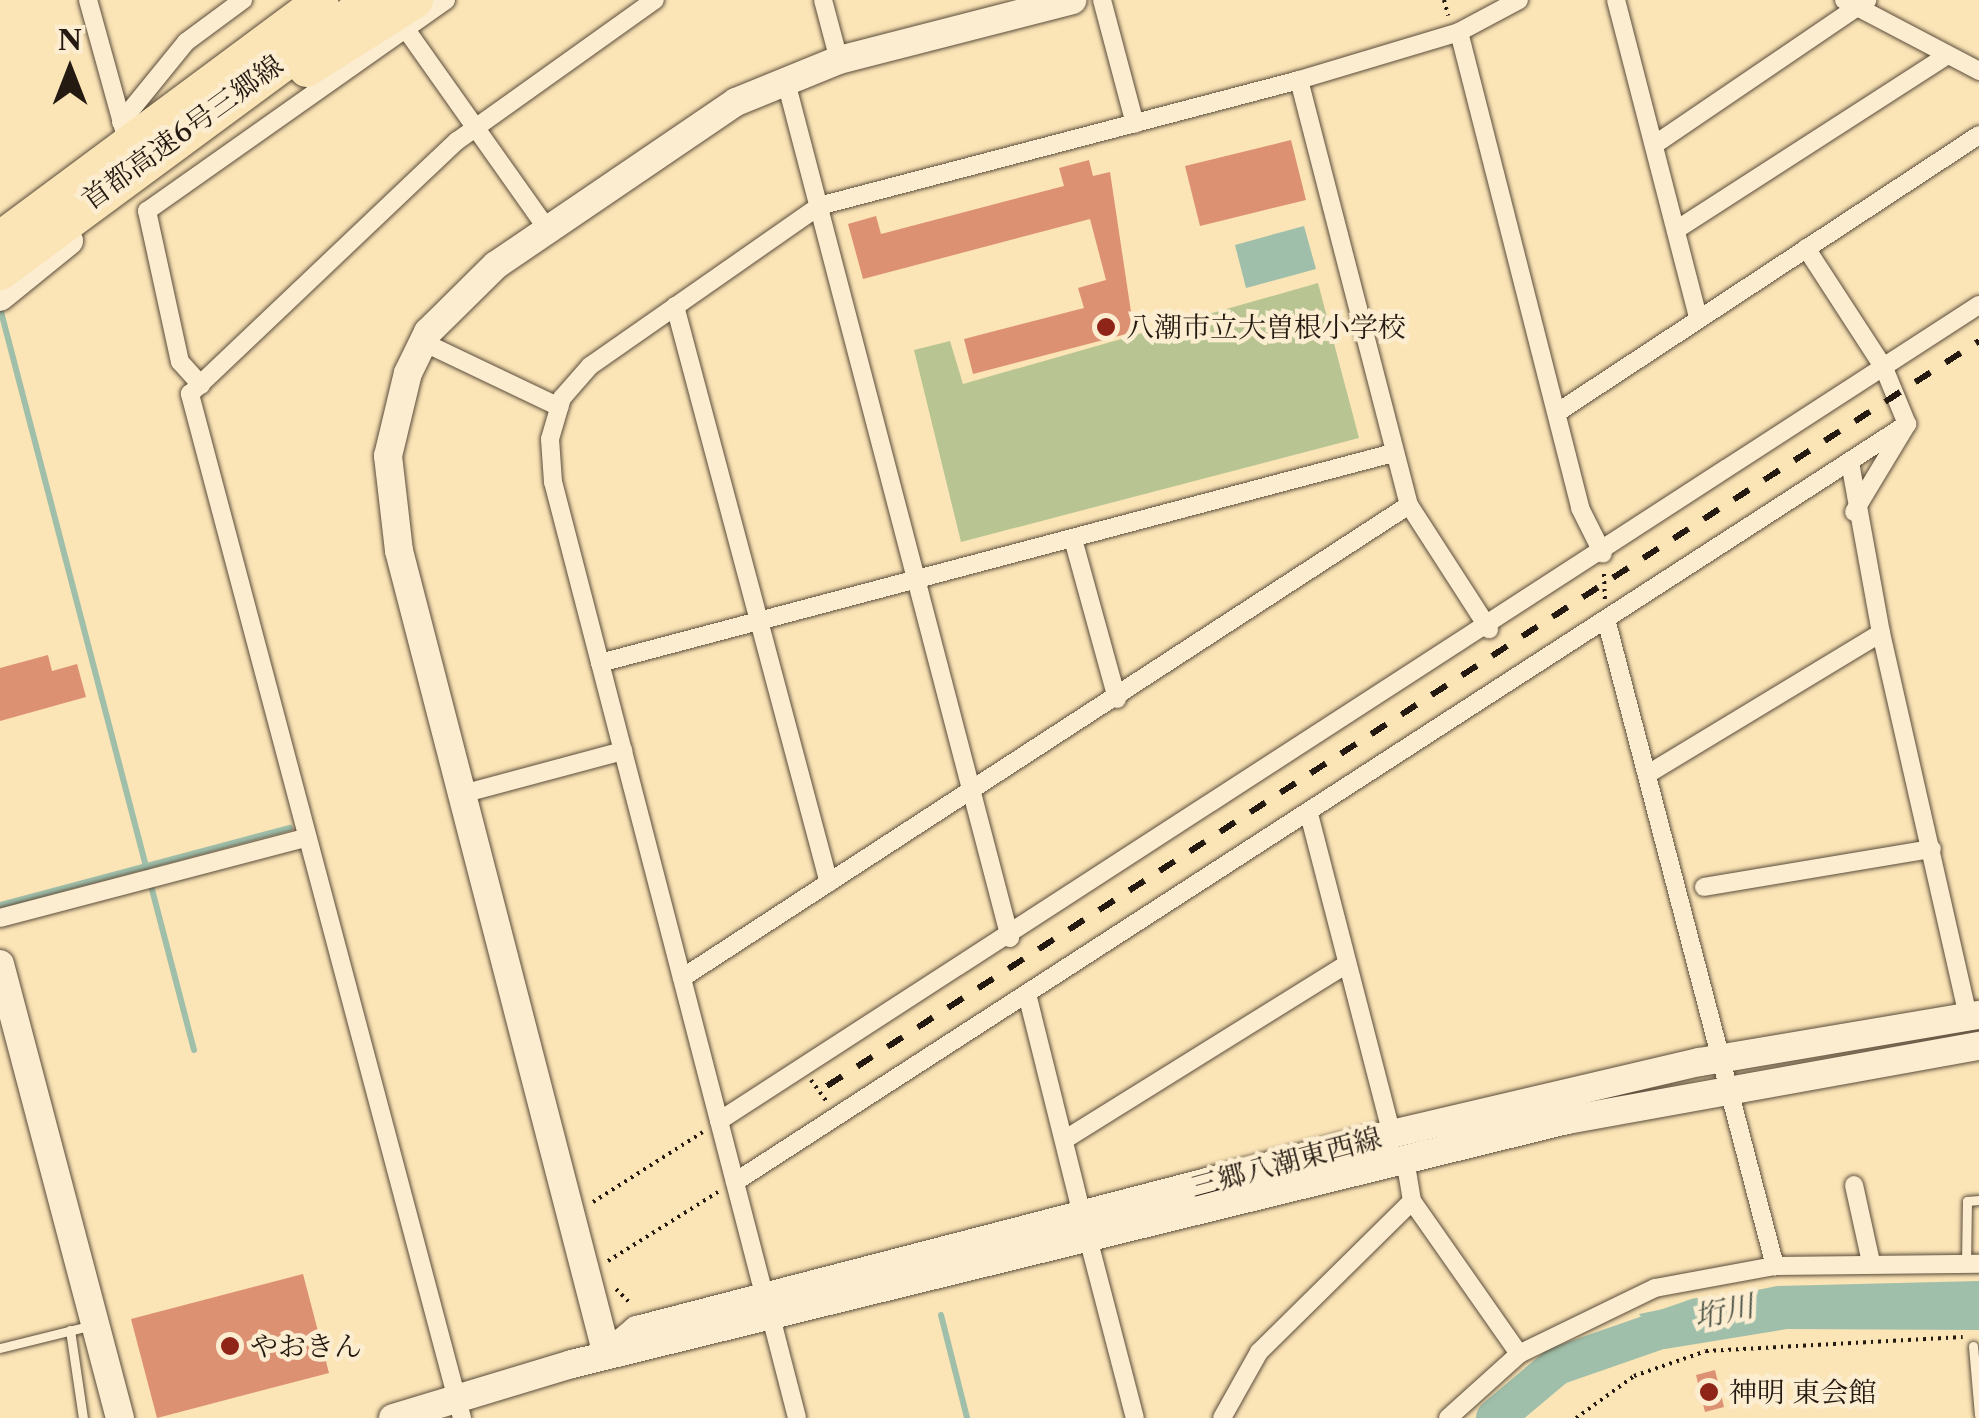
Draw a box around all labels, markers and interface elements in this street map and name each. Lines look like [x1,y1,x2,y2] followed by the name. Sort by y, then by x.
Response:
[20,20,120,120] north arrow
[58,23,82,57] text: N
[75,48,289,216] street label: 首都高速6号三郷線
[1126,310,1406,344] place label: 八潮市立大曽根小学校
[1095,316,1117,338] marker: 八潮市立大曽根小学校
[1187,1120,1385,1204] street label: 三郷八潮東西線
[1691,1288,1757,1336] water label: 垳川
[250,1329,362,1363] place label: やおきん
[219,1335,241,1357] marker: やおきん
[1729,1375,1876,1409] place label: 神明 東会館
[1698,1381,1720,1403] marker: 神明 東会館

